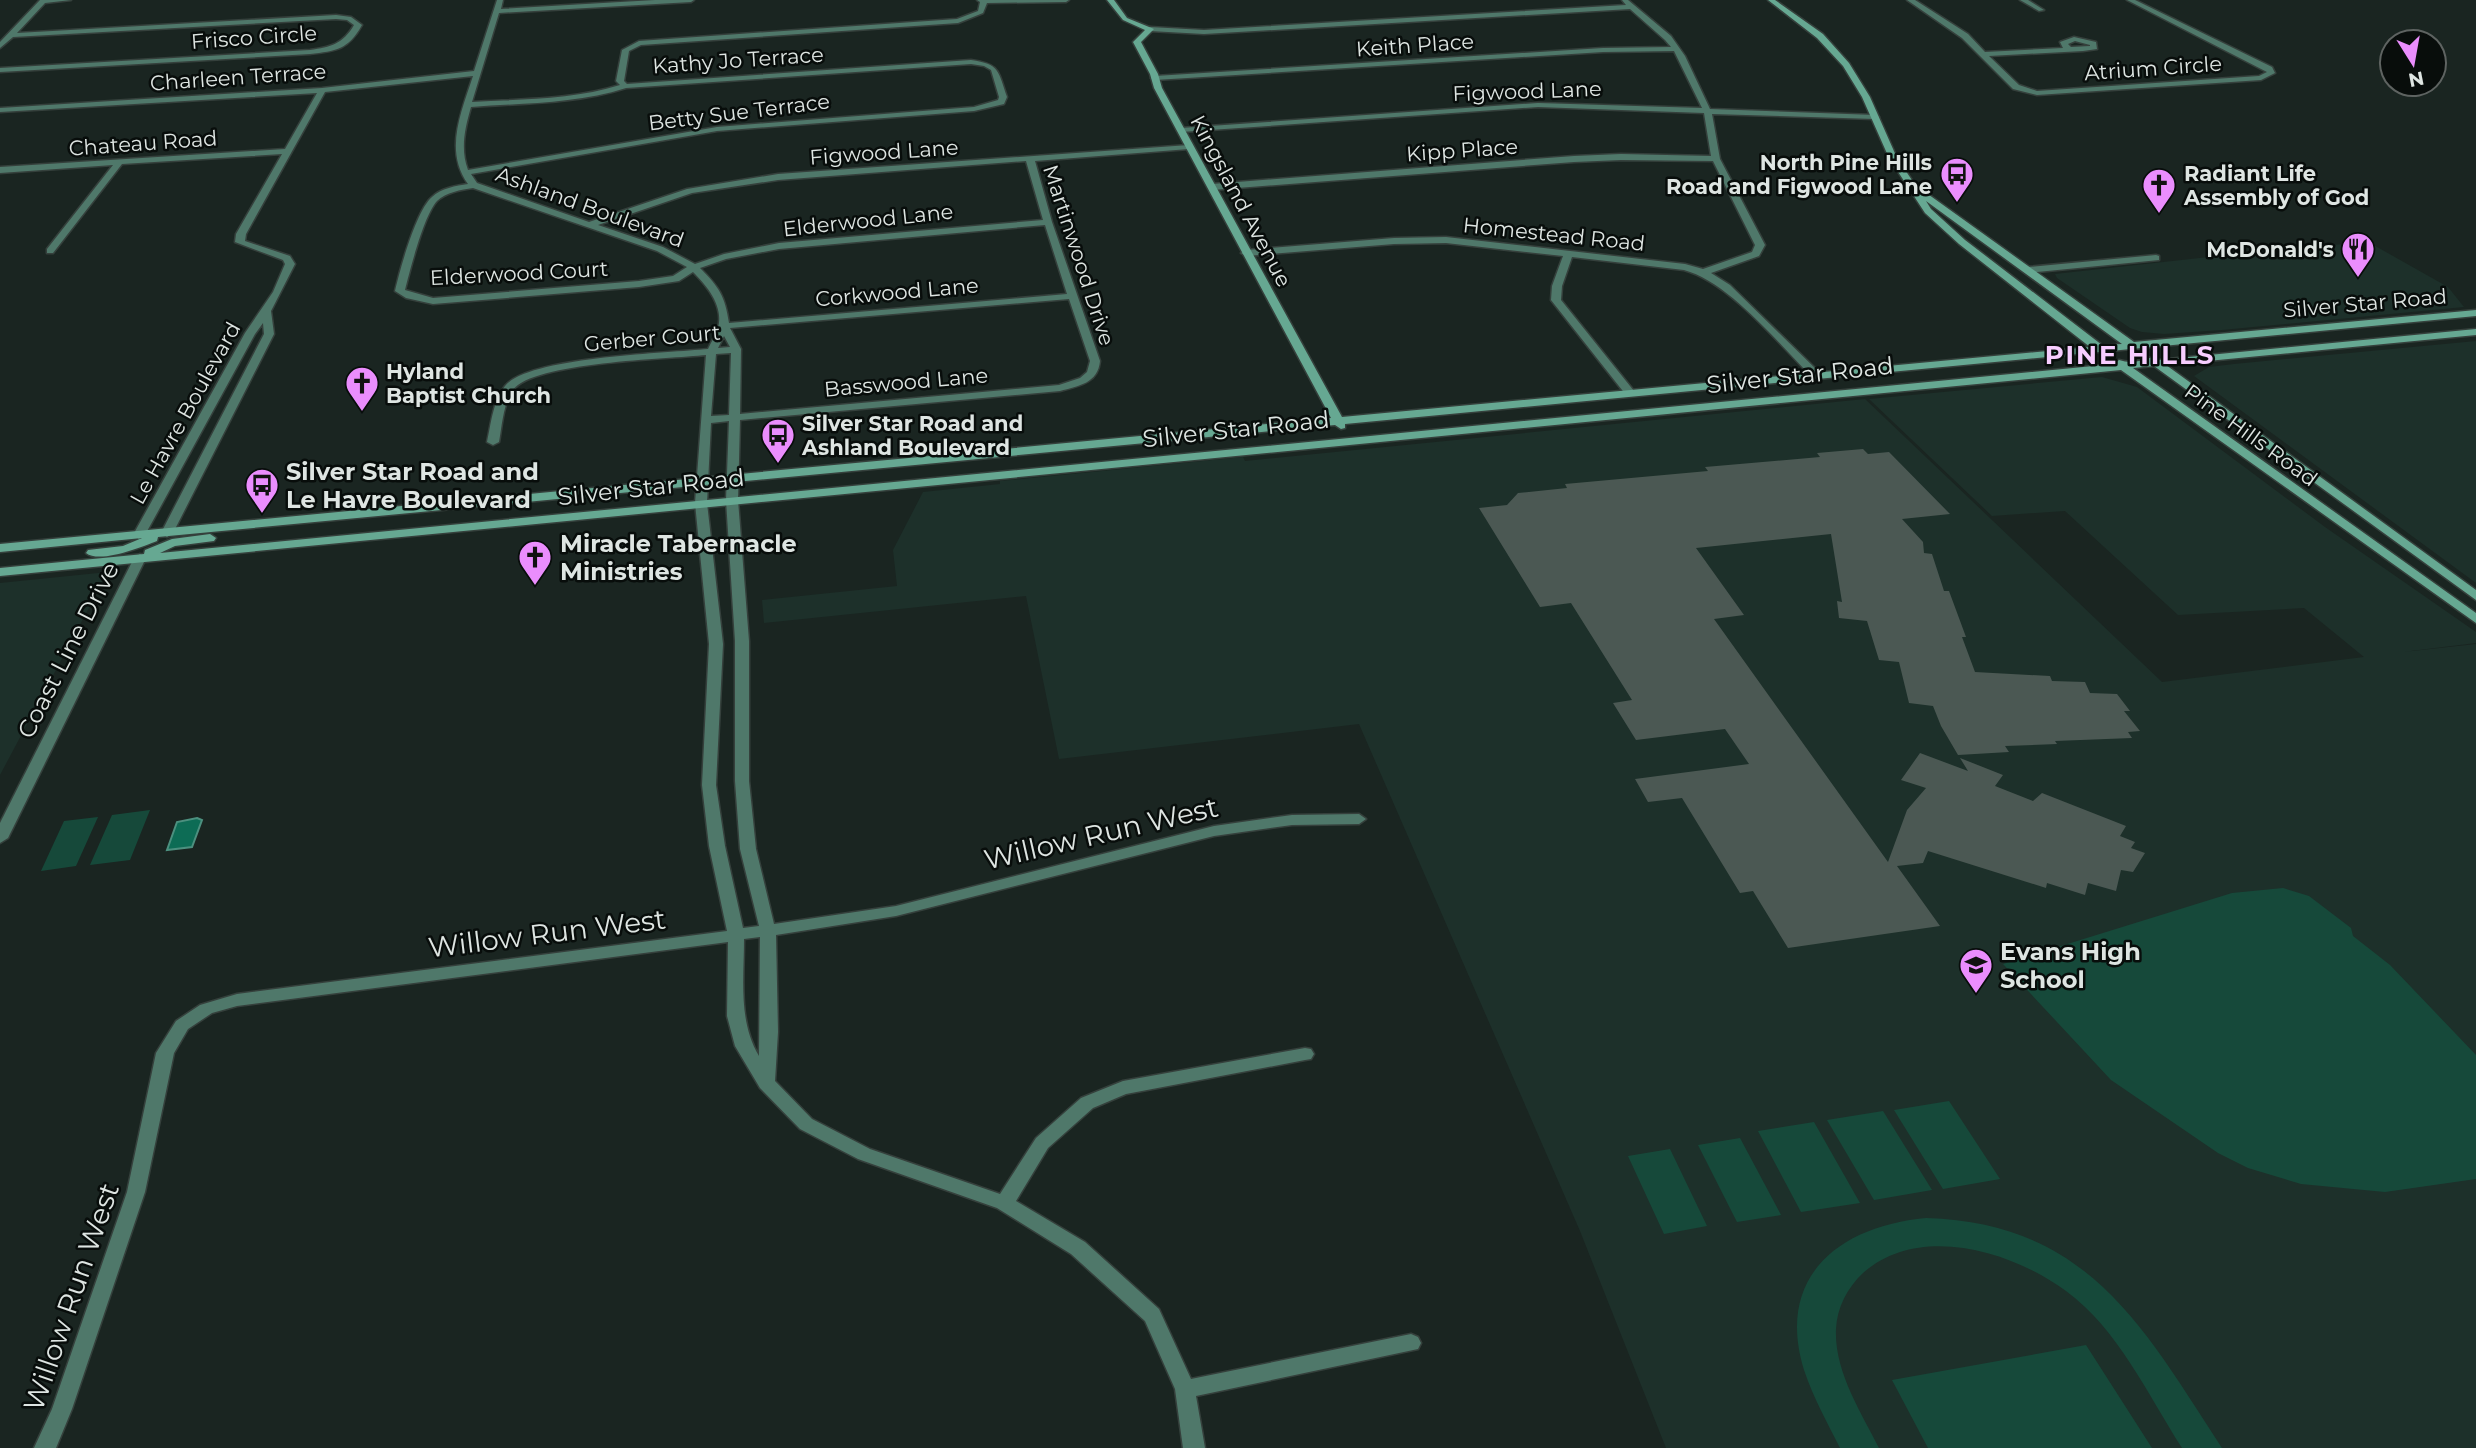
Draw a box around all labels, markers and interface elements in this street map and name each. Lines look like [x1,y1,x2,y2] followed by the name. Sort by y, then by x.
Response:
[190,20,318,54] street label: Frisco Circle
[1355,28,1475,62] street label: Keith Place
[2378,28,2448,98] north arrow
[652,42,824,78] street label: Kathy Jo Terrace
[2083,51,2223,85] street label: Atrium Circle
[149,58,327,96] street label: Charleen Terrace
[2406,66,2426,92] text: N
[1452,76,1602,106] street label: Figwood Lane
[647,88,831,136] street label: Betty Sue Terrace
[1185,111,1297,291] street label: Kingsland Avenue
[68,125,218,161] street label: Chateau Road
[809,134,959,170] street label: Figwood Lane
[1405,134,1519,166] street label: Kipp Place
[1666,150,1932,199] place label: North Pine Hills Road and Figwood Lane
[1938,155,1976,204] bus stop icon: North Pine Hills Road and Figwood Lane
[493,161,687,253] street label: Ashland Boulevard
[1038,161,1120,349] street label: Martinwood Drive
[2183,161,2369,210] place label: Radiant Life Assembly of God
[2140,166,2178,215] church icon: Radiant Life Assembly of God
[782,199,954,241] street label: Elderwood Lane
[1462,212,1646,256] street label: Homestead Road
[2339,230,2377,279] restaurant icon: McDonald's
[2206,237,2334,262] place label: McDonald's
[429,256,609,290] street label: Elderwood Court
[814,272,980,312] street label: Corkwood Lane
[2282,283,2448,323] street label: Silver Star Road
[125,318,245,508] street label: Le Havre Boulevard
[583,320,721,356] street label: Gerber Court
[2045,339,2215,371] district label: PINE HILLS
[1705,351,1895,399] street label: Silver Star Road
[386,359,551,408] place label: Hyland Baptist Church
[823,362,989,402] street label: Basswood Lane
[343,364,381,413] church icon: Hyland Baptist Church
[2180,379,2322,491] street label: Pine Hills Road
[1141,405,1331,453] street label: Silver Star Road
[801,411,1023,460] place label: Silver Star Road and Ashland Boulevard
[759,416,797,465] bus stop icon: Silver Star Road and Ashland Boulevard
[286,457,539,514] place label: Silver Star Road and Le Havre Boulevard
[556,463,746,511] street label: Silver Star Road
[243,466,281,515] bus stop icon: Silver Star Road and Le Havre Boulevard
[560,529,797,586] place label: Miracle Tabernacle Ministries
[516,538,554,587] church icon: Miracle Tabernacle Ministries
[11,557,125,743] street label: Coast Line Drive
[981,790,1221,876] street label: Willow Run West
[426,902,668,964] street label: Willow Run West
[2000,937,2141,994] place label: Evans High School
[1957,946,1995,995] school or university icon: Evans High School
[16,1178,126,1416] street label: Willow Run West

